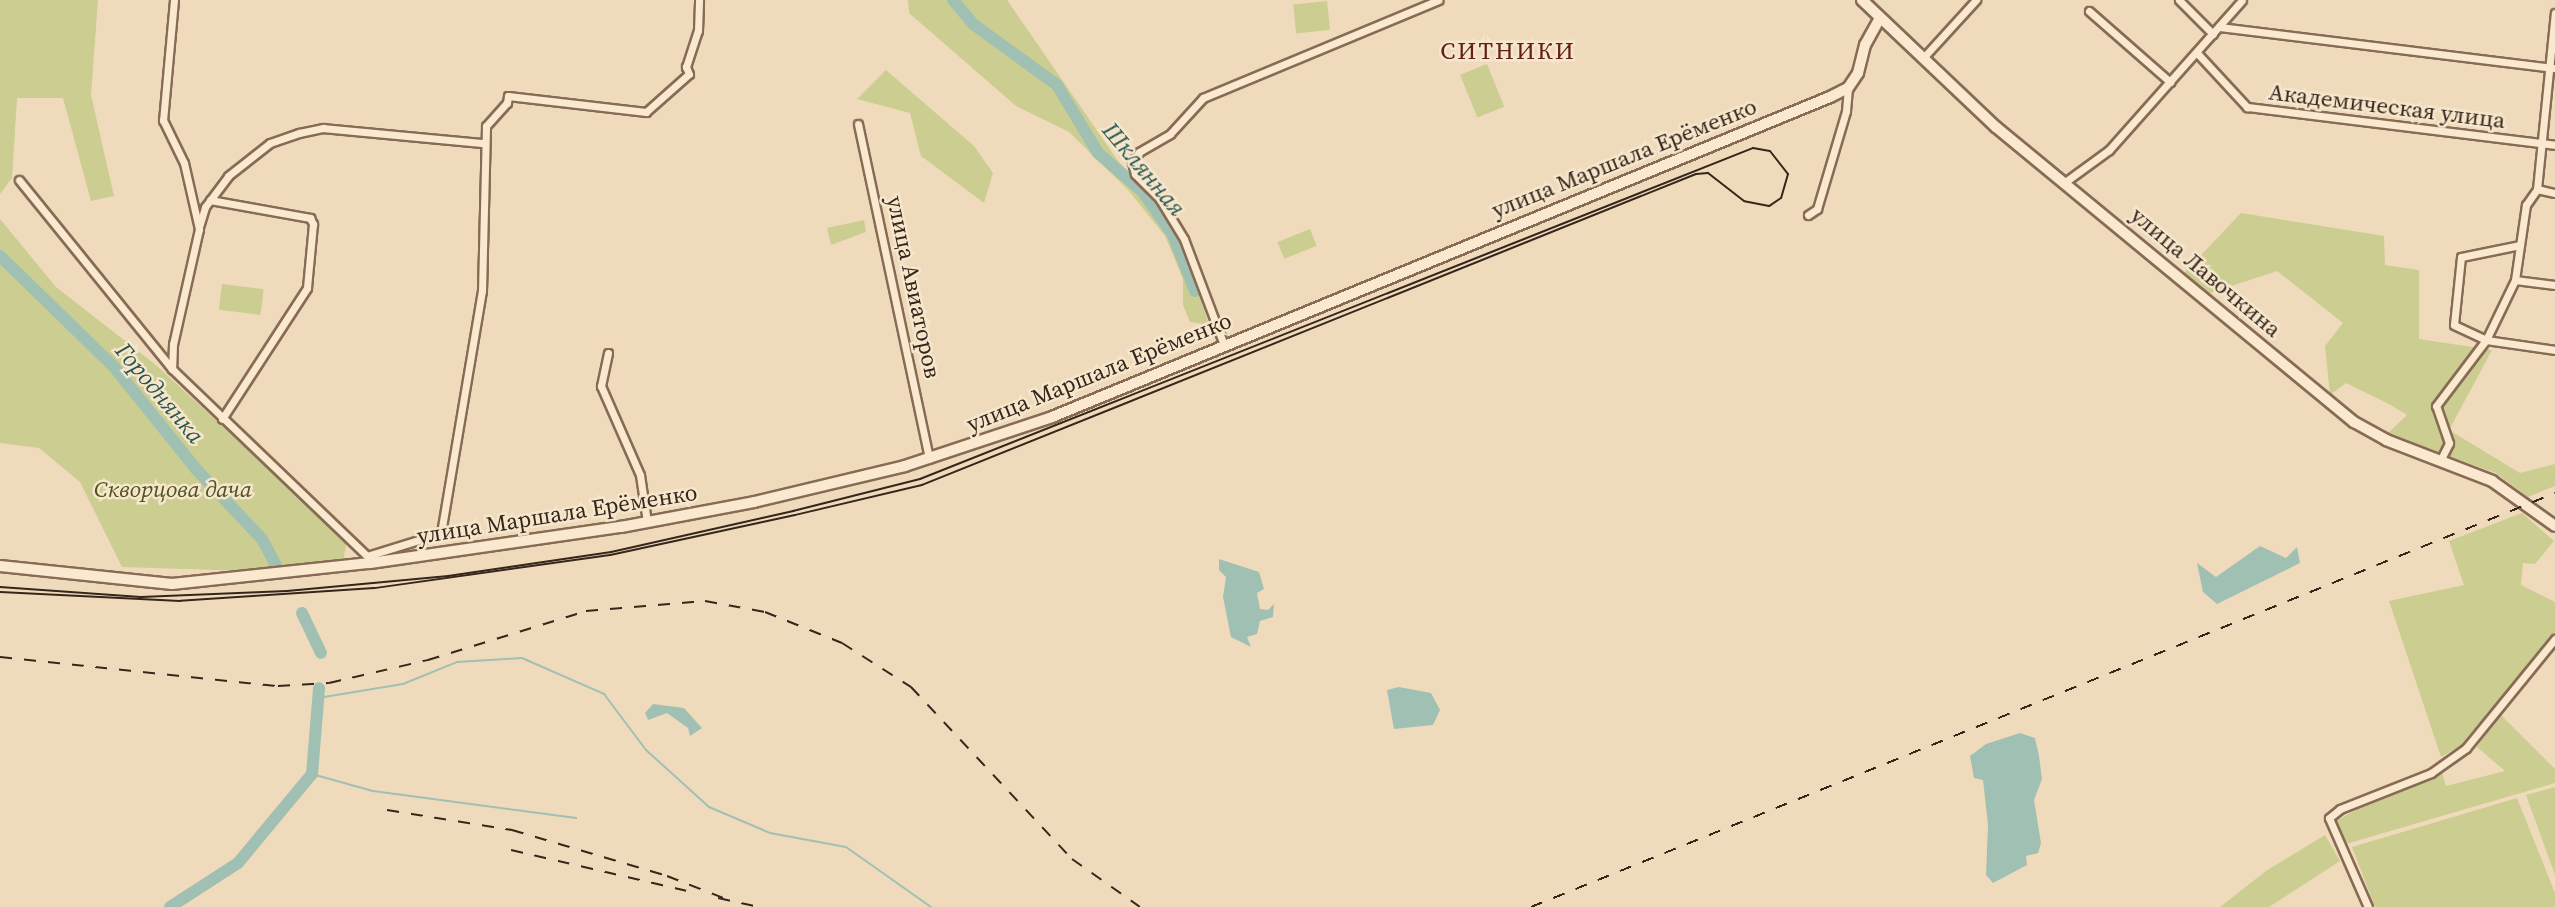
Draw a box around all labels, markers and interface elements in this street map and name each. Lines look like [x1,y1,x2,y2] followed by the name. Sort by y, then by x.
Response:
[1441,37,1575,65] district label: СИТНИКИ
[2267,78,2507,134] street label: Академическая улица
[1487,92,1761,224] street label: улица Маршала Ерёменко
[1096,116,1192,222] water label: Шклянная
[881,193,947,381] street label: улица Авиаторов
[2125,201,2287,343] street label: улица Лавочкина
[962,306,1236,438] street label: улица Маршала Ерёменко
[110,337,210,449] water label: Городнянка
[94,475,252,503] park label: Скворцова дача
[415,478,699,550] street label: улица Маршала Ерёменко

